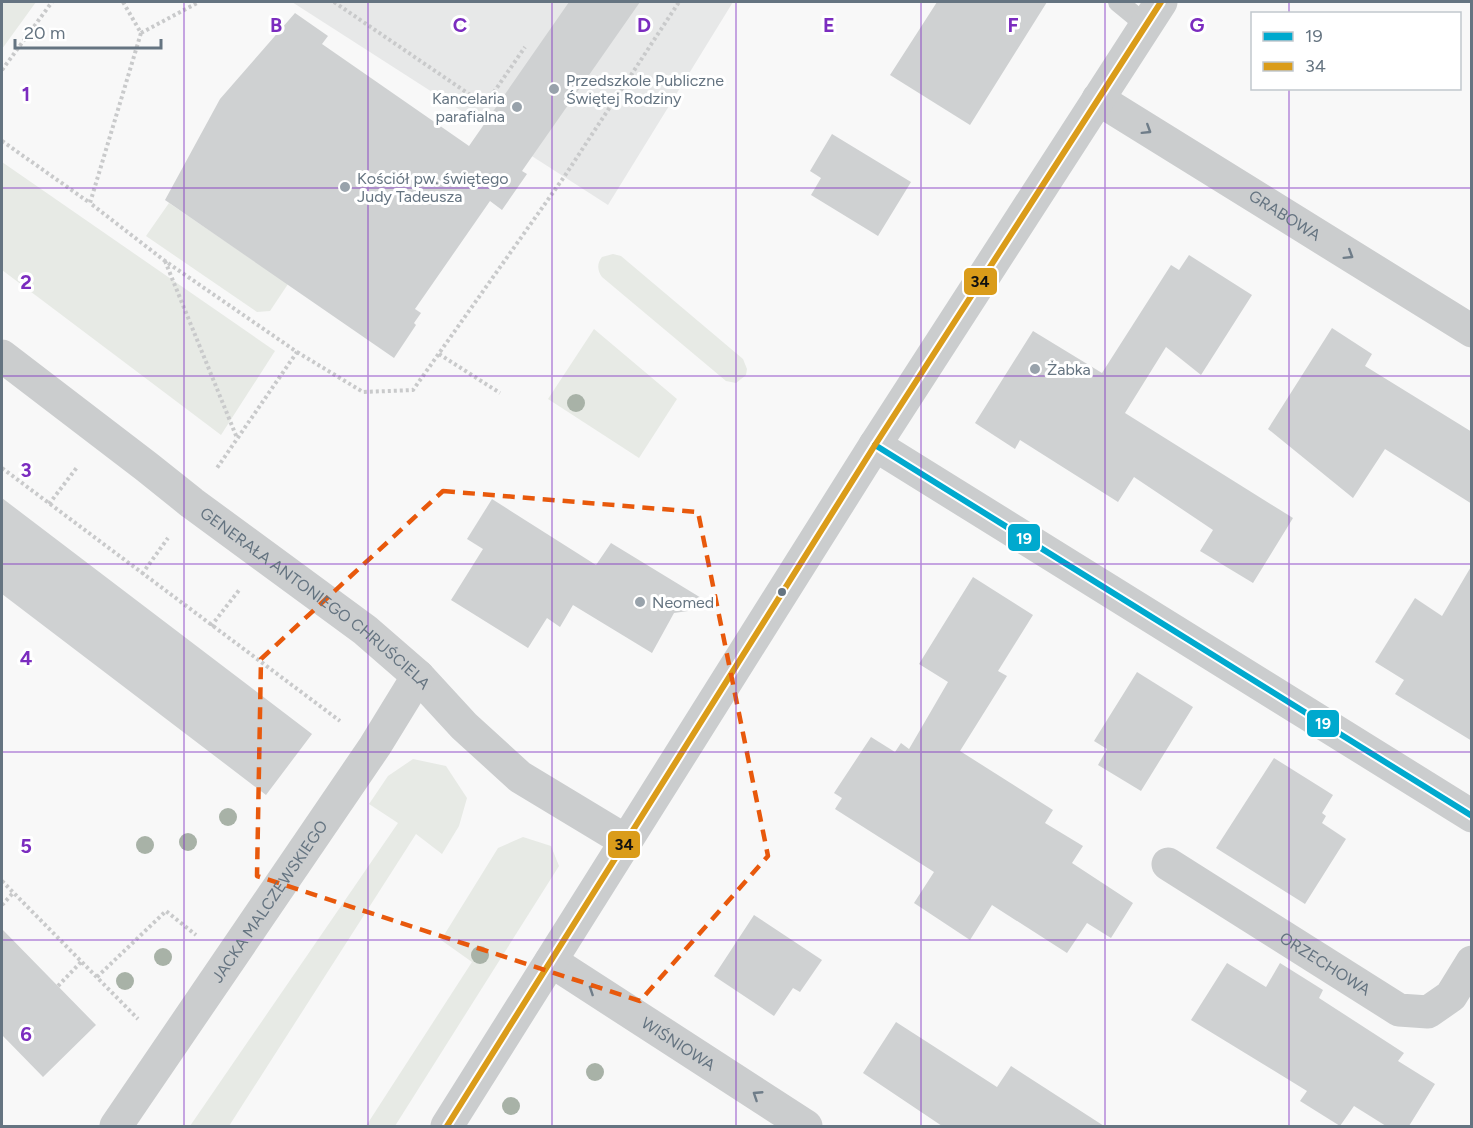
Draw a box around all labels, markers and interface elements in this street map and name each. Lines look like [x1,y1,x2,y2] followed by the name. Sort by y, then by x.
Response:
[15,12,160,50] scale bar
[1251,12,1461,90] legend
[270,13,282,37] text: B
[453,13,467,37] text: C
[637,13,651,37] text: D
[823,13,835,37] text: E
[1007,13,1019,37] text: F
[1190,13,1205,37] text: G
[24,22,65,44] text: 20 m
[1305,25,1323,47] text: 19
[1305,55,1326,77] text: 34
[566,71,724,108] place label: Przedszkole Publiczne Świętej Rodziny
[22,82,30,106] text: 1
[547,82,561,96] marker: Przedszkole Publiczne Świętej Rodziny
[432,89,505,126] place label: Kancelaria parafialna
[510,100,524,114] marker: Kancelaria parafialna
[1141,123,1151,135] one-way arrow
[357,169,509,206] place label: Kościół pw. świętego Judy Tadeusza
[338,180,352,194] marker: Kościół pw. świętego Judy Tadeusza
[1245,186,1324,245] street label: GRABOWA
[1343,248,1353,260] one-way arrow
[963,267,998,296] line badge: 34
[20,270,32,294] text: 2
[970,272,990,291] text: 34
[1047,360,1091,379] place label: Żabka
[1028,362,1042,376] marker: Żabka
[20,458,32,482] text: 3
[196,503,434,693] street label: GENERAŁA ANTONIEGO CHRUŚCIELA
[1007,523,1041,552] line badge: 19
[1016,529,1032,548] text: 19
[776,586,788,598] unlabelled marker
[652,593,714,612] place label: Neomed
[633,595,647,609] marker: Neomed
[20,646,33,670] text: 4
[1306,709,1340,738] line badge: 19
[1315,714,1331,733] text: 19
[208,817,332,986] street label: JACKA MALCZEWSKIEGO
[607,830,641,859] line badge: 34
[20,834,32,858] text: 5
[614,835,634,854] text: 34
[1276,928,1374,1000] street label: ORZECHOWA
[589,984,599,996] one-way arrow
[638,1013,719,1075] street label: WIŚNIOWA
[20,1022,32,1046] text: 6
[752,1091,763,1102] one-way arrow

